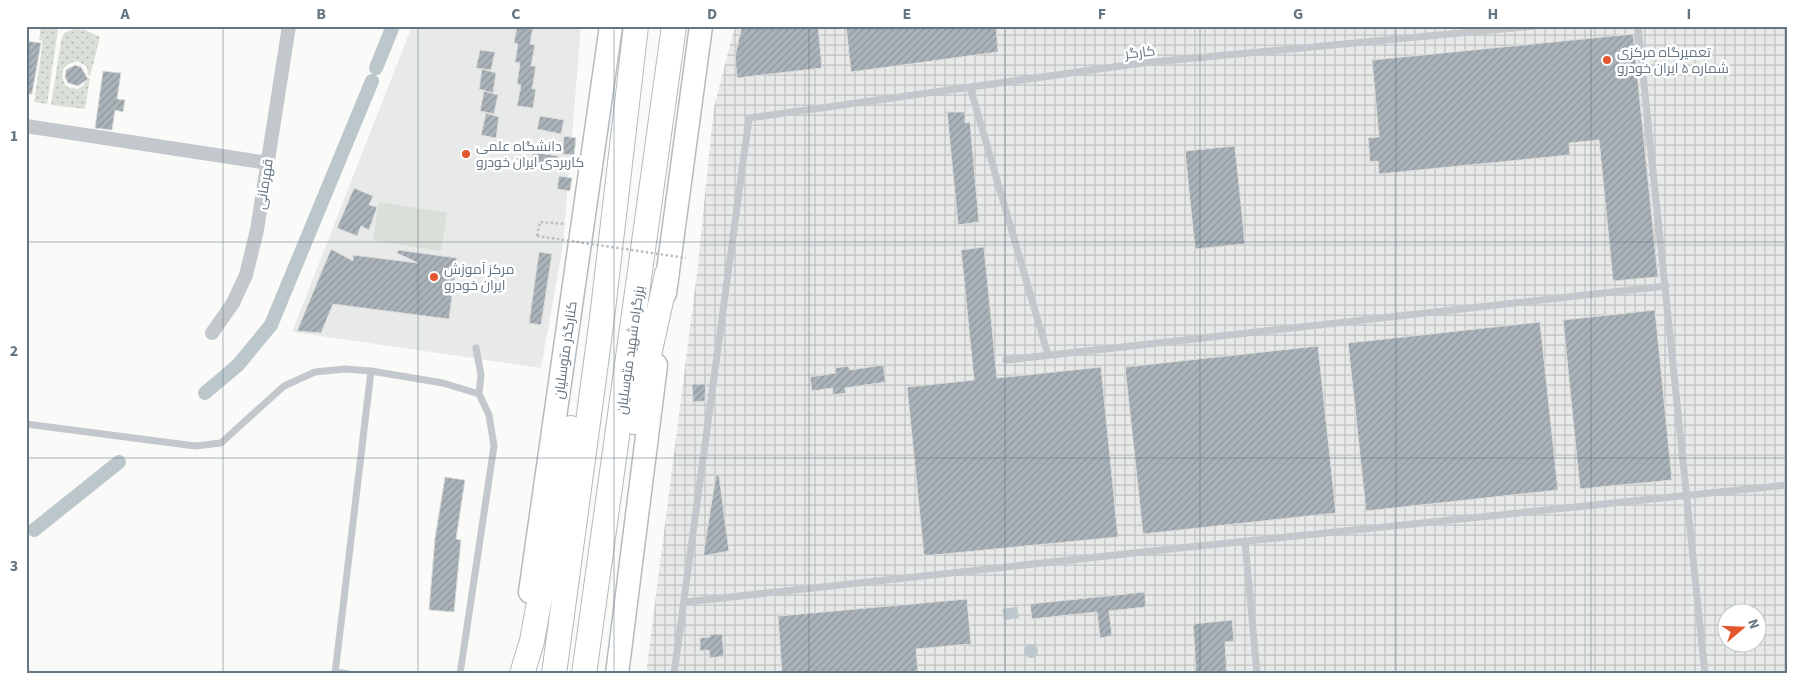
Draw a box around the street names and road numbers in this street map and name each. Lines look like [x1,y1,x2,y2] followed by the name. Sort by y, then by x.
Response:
[1123,41,1156,65] street label: کارگر
[251,157,279,211] street label: قهرمانی
[612,284,650,416] street label: بزرگراه شهید متوسلیان
[549,300,583,400] street label: کنارگذر متوسلیان

